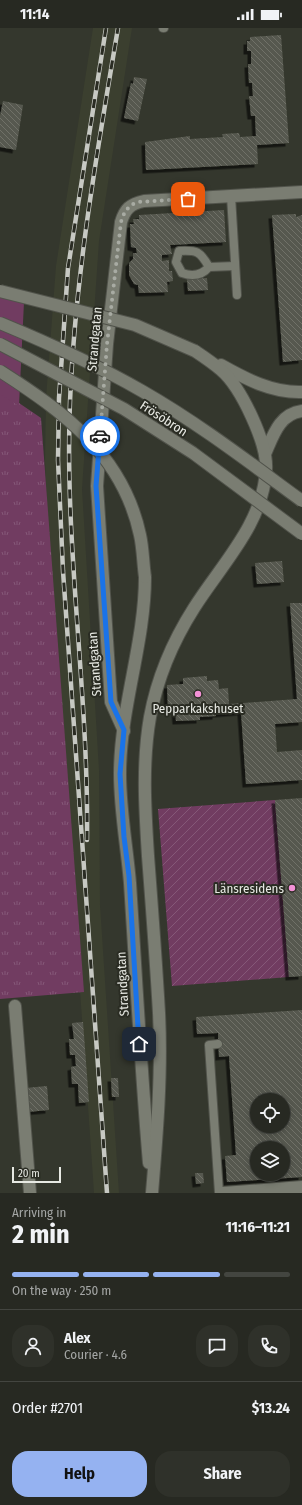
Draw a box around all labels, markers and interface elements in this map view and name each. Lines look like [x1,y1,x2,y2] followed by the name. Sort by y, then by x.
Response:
[20,5,49,23] text: 11:14
[171,182,205,216] pin
[177,188,199,210] icon: bag
[84,306,105,372] street label: Strandgatan
[137,398,190,439] street label: Frösöbron
[80,416,120,456] courier
[89,425,111,447] icon: car
[85,631,104,697] street label: Strandgatan
[193,689,203,699] marker: Pepparkakshuset
[152,701,244,716] place label: Pepparkakshuset
[214,881,284,896] place label: Länsresidens
[287,883,297,893] marker: Länsresidens
[113,951,132,1017] street label: Strandgatan
[122,1027,156,1061] pin
[128,1033,150,1055] icon: home
[250,1093,290,1181] map controls
[250,1093,290,1133] button: locate
[250,1141,290,1181] button: layers
[12,1165,61,1184] scale bar
[18,1167,40,1180] text: 20 m
[12,1205,66,1220] text: Arriving in
[225,1218,290,1236] text: 11:16–11:21
[12,1219,70,1250] text: 2 min
[12,1283,111,1298] text: On the way · 250 m
[12,1325,54,1367] button: person
[196,1325,238,1367] button: chat
[248,1325,290,1367] button: phone
[64,1329,91,1347] text: Alex
[64,1347,127,1362] text: Courier · 4.6
[12,1399,83,1417] text: Order #2701
[252,1399,290,1417] text: $13.24
[12,1451,147,1497] button: Help
[155,1451,290,1497] button: Share

